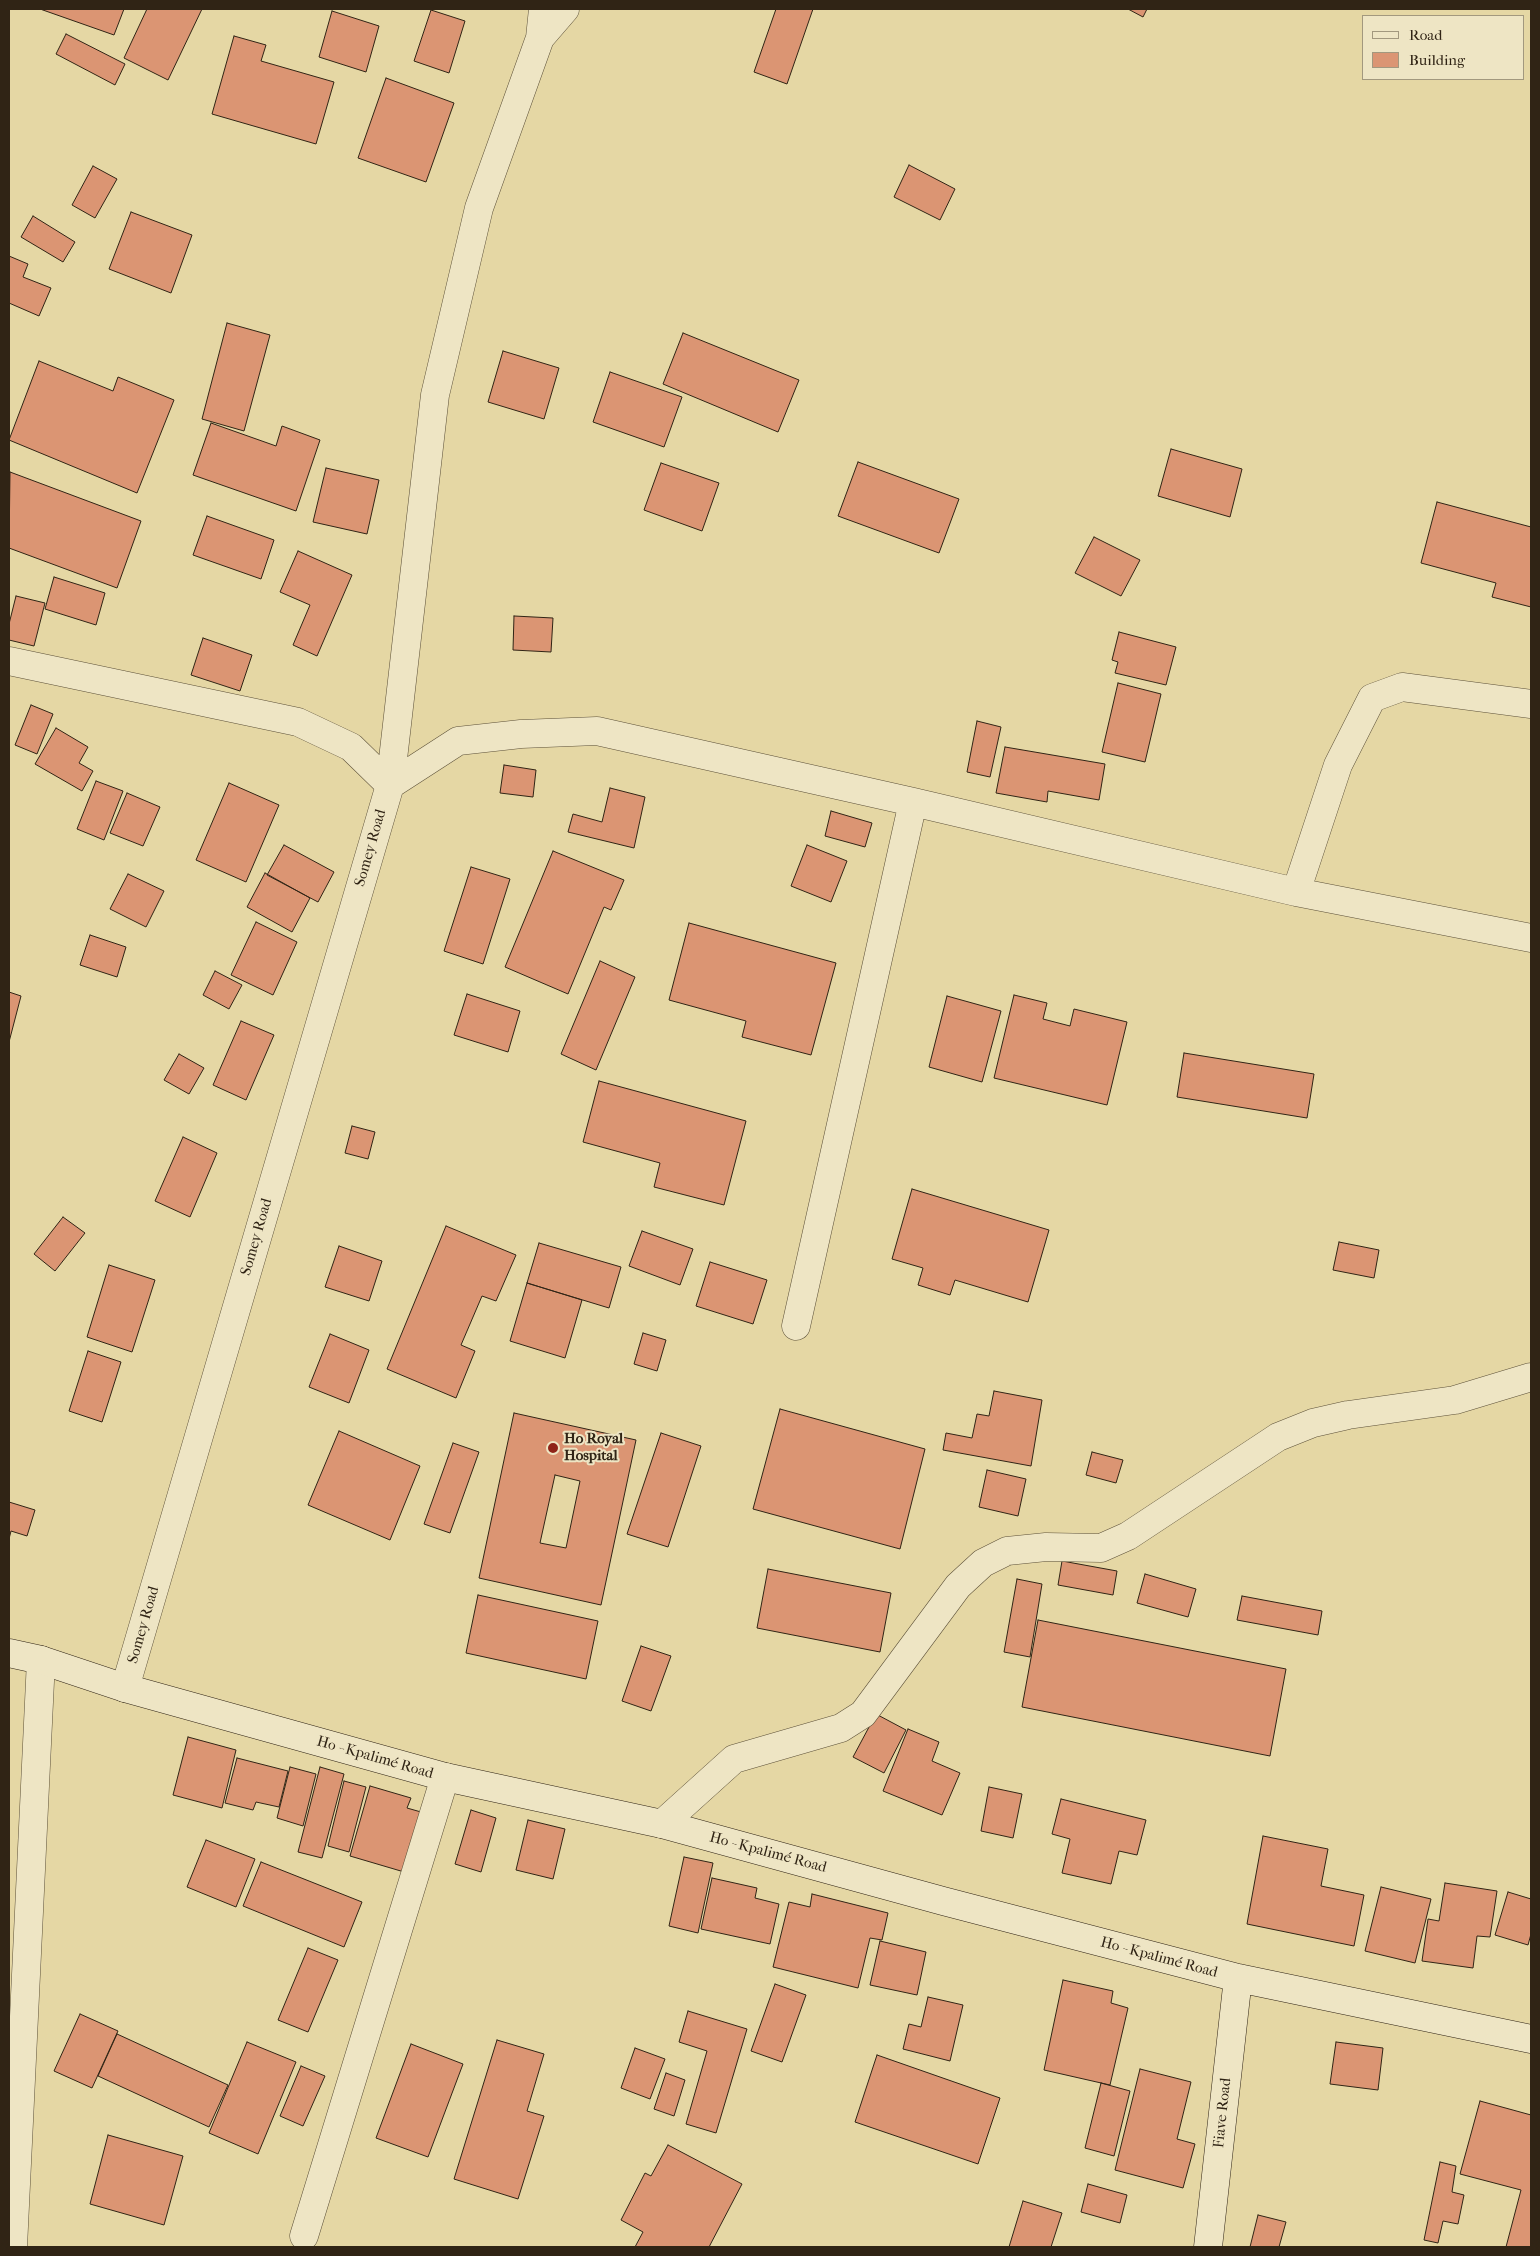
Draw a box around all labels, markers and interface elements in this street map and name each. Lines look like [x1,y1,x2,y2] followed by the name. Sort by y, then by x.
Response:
[1362,15,1525,80] legend
[1409,26,1442,44] text: Road
[1409,51,1465,69] text: Building
[351,807,391,889] street label: Somey Road
[237,1196,277,1278] street label: Somey Road
[564,1430,623,1465] place label: Ho Royal Hospital
[546,1441,560,1455] marker: Ho Royal Hospital
[124,1584,164,1666] street label: Somey Road
[315,1733,435,1783] street label: Ho - Kpalimé Road
[707,1829,829,1877] street label: Ho - Kpalimé Road
[1098,1934,1220,1982] street label: Ho - Kpalimé Road
[1210,2077,1236,2149] street label: Fiave Road

